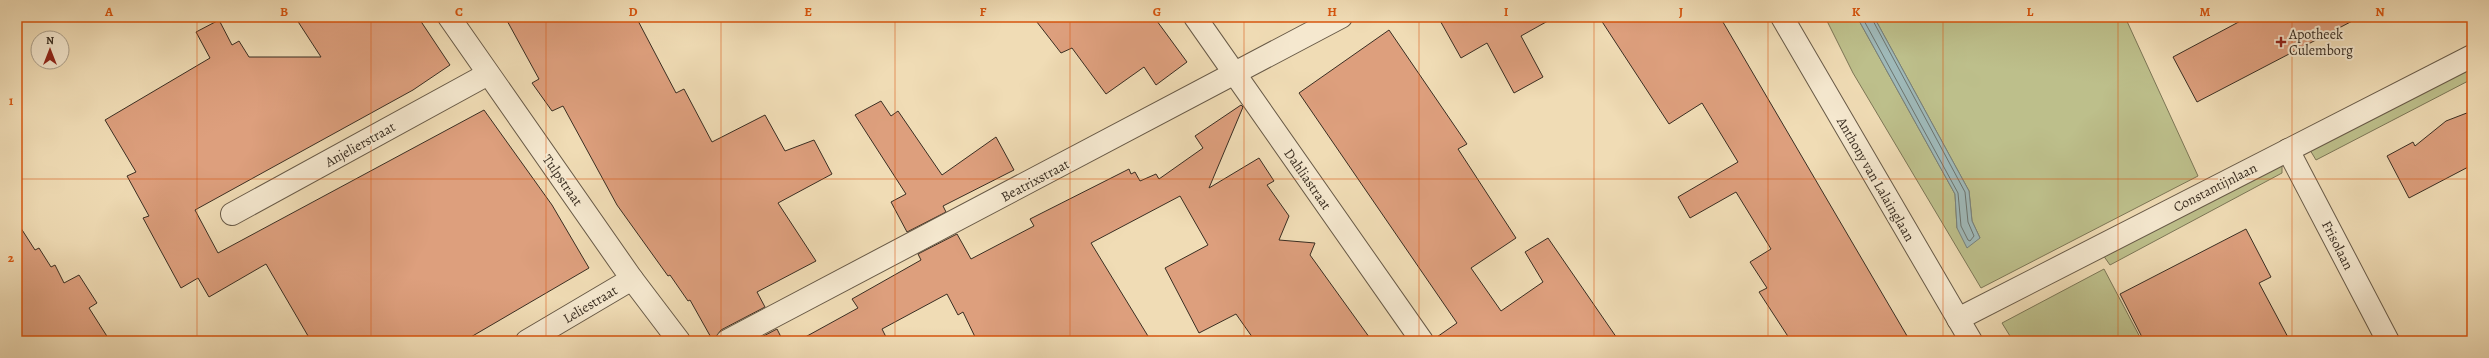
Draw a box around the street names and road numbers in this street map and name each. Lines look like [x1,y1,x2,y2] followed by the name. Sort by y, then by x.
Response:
[1832,113,1919,245] street label: Anthony van Lalainglaan
[321,117,399,172] street label: Anjelierstraat
[1279,145,1336,214] street label: Dahliastraat
[538,151,587,210] street label: Tulpstraat
[998,154,1073,206] street label: Beatrixstraat
[2170,158,2261,217] street label: Constantijnlaan
[2317,217,2358,273] street label: Frisolaan
[560,281,621,328] street label: Leliestraat

